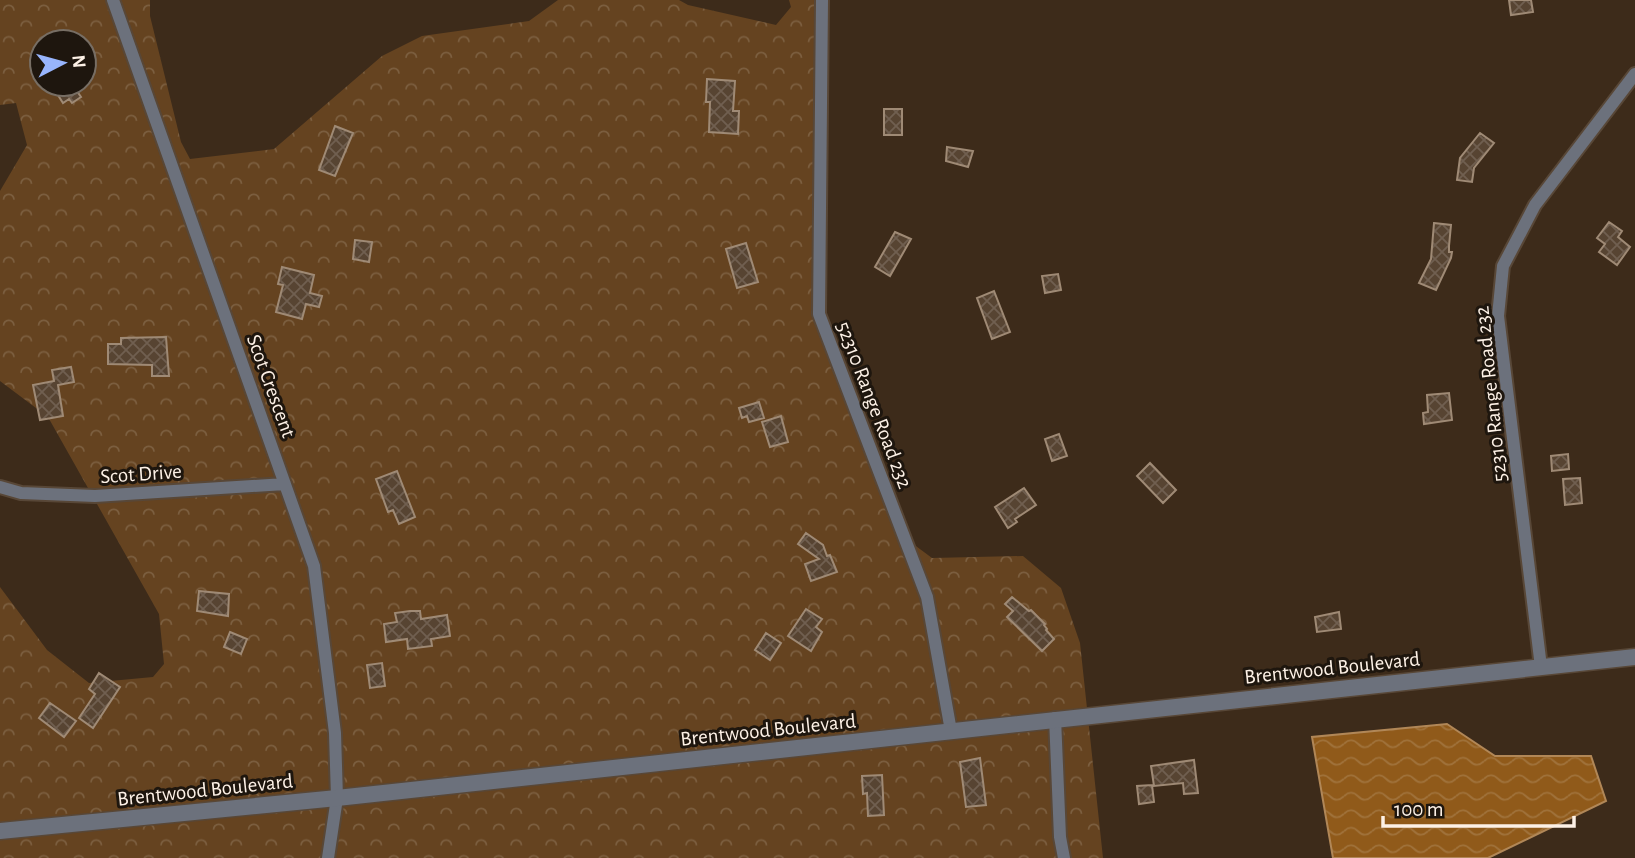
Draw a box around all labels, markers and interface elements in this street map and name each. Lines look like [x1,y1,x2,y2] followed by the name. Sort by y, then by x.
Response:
[28,28,98,98] north arrow
[68,54,89,69] text: N
[1471,305,1511,483] street label: 52310 Range Road 232
[833,319,915,491] street label: 52310 Range Road 232
[243,332,299,441] street label: Scot Crescent
[99,461,183,487] street label: Scot Drive
[1243,648,1421,688] street label: Brentwood Boulevard
[679,710,857,750] street label: Brentwood Boulevard
[116,770,294,810] street label: Brentwood Boulevard
[1383,784,1574,828] scale bar
[1394,799,1444,820] text: 100 m

